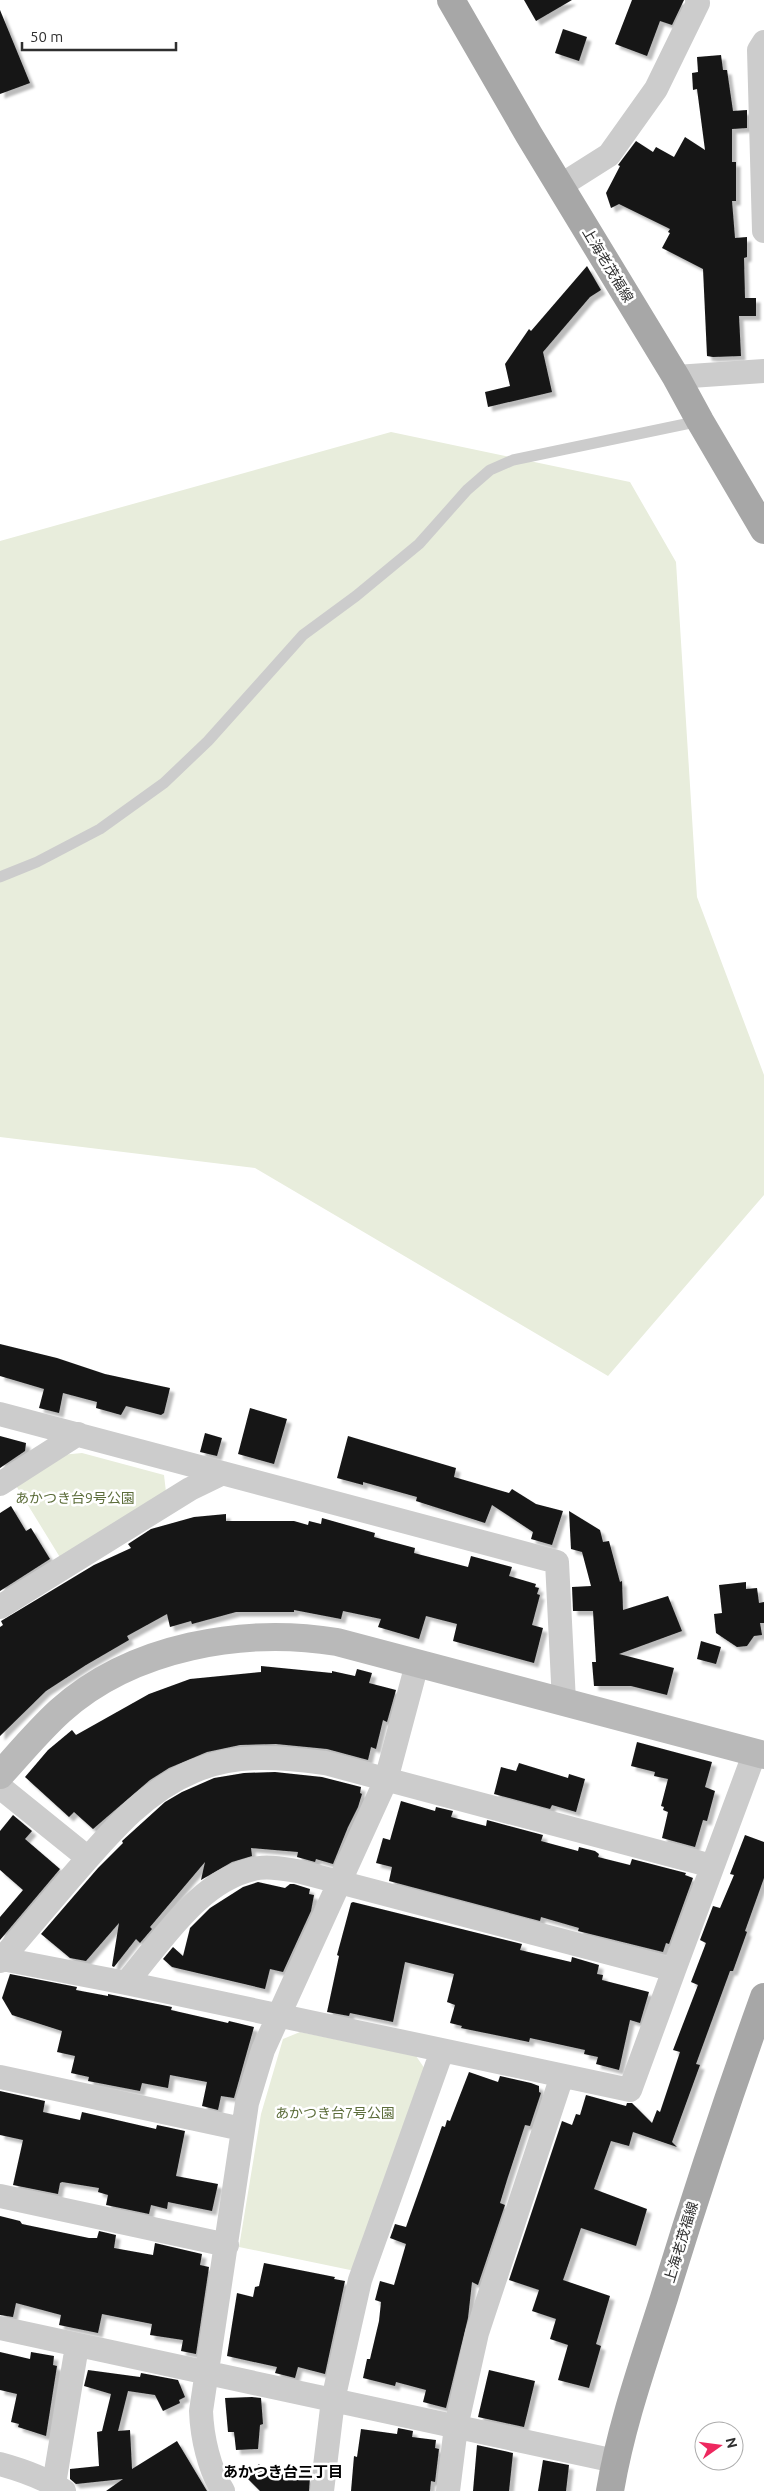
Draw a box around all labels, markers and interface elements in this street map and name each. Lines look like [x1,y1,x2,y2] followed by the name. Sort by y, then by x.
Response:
[22,20,176,52] scale bar
[30,28,63,45] text: 50 m
[580,225,636,305] street label: 上海老茂福線
[15,1490,135,1506] park label: あかつき台9号公園
[275,2105,395,2121] park label: あかつき台7号公園
[661,2199,701,2285] street label: 上海老茂福線
[694,2421,744,2471] north arrow
[723,2436,741,2450] text: N
[223,2463,343,2480] district label: あかつき台三丁目

